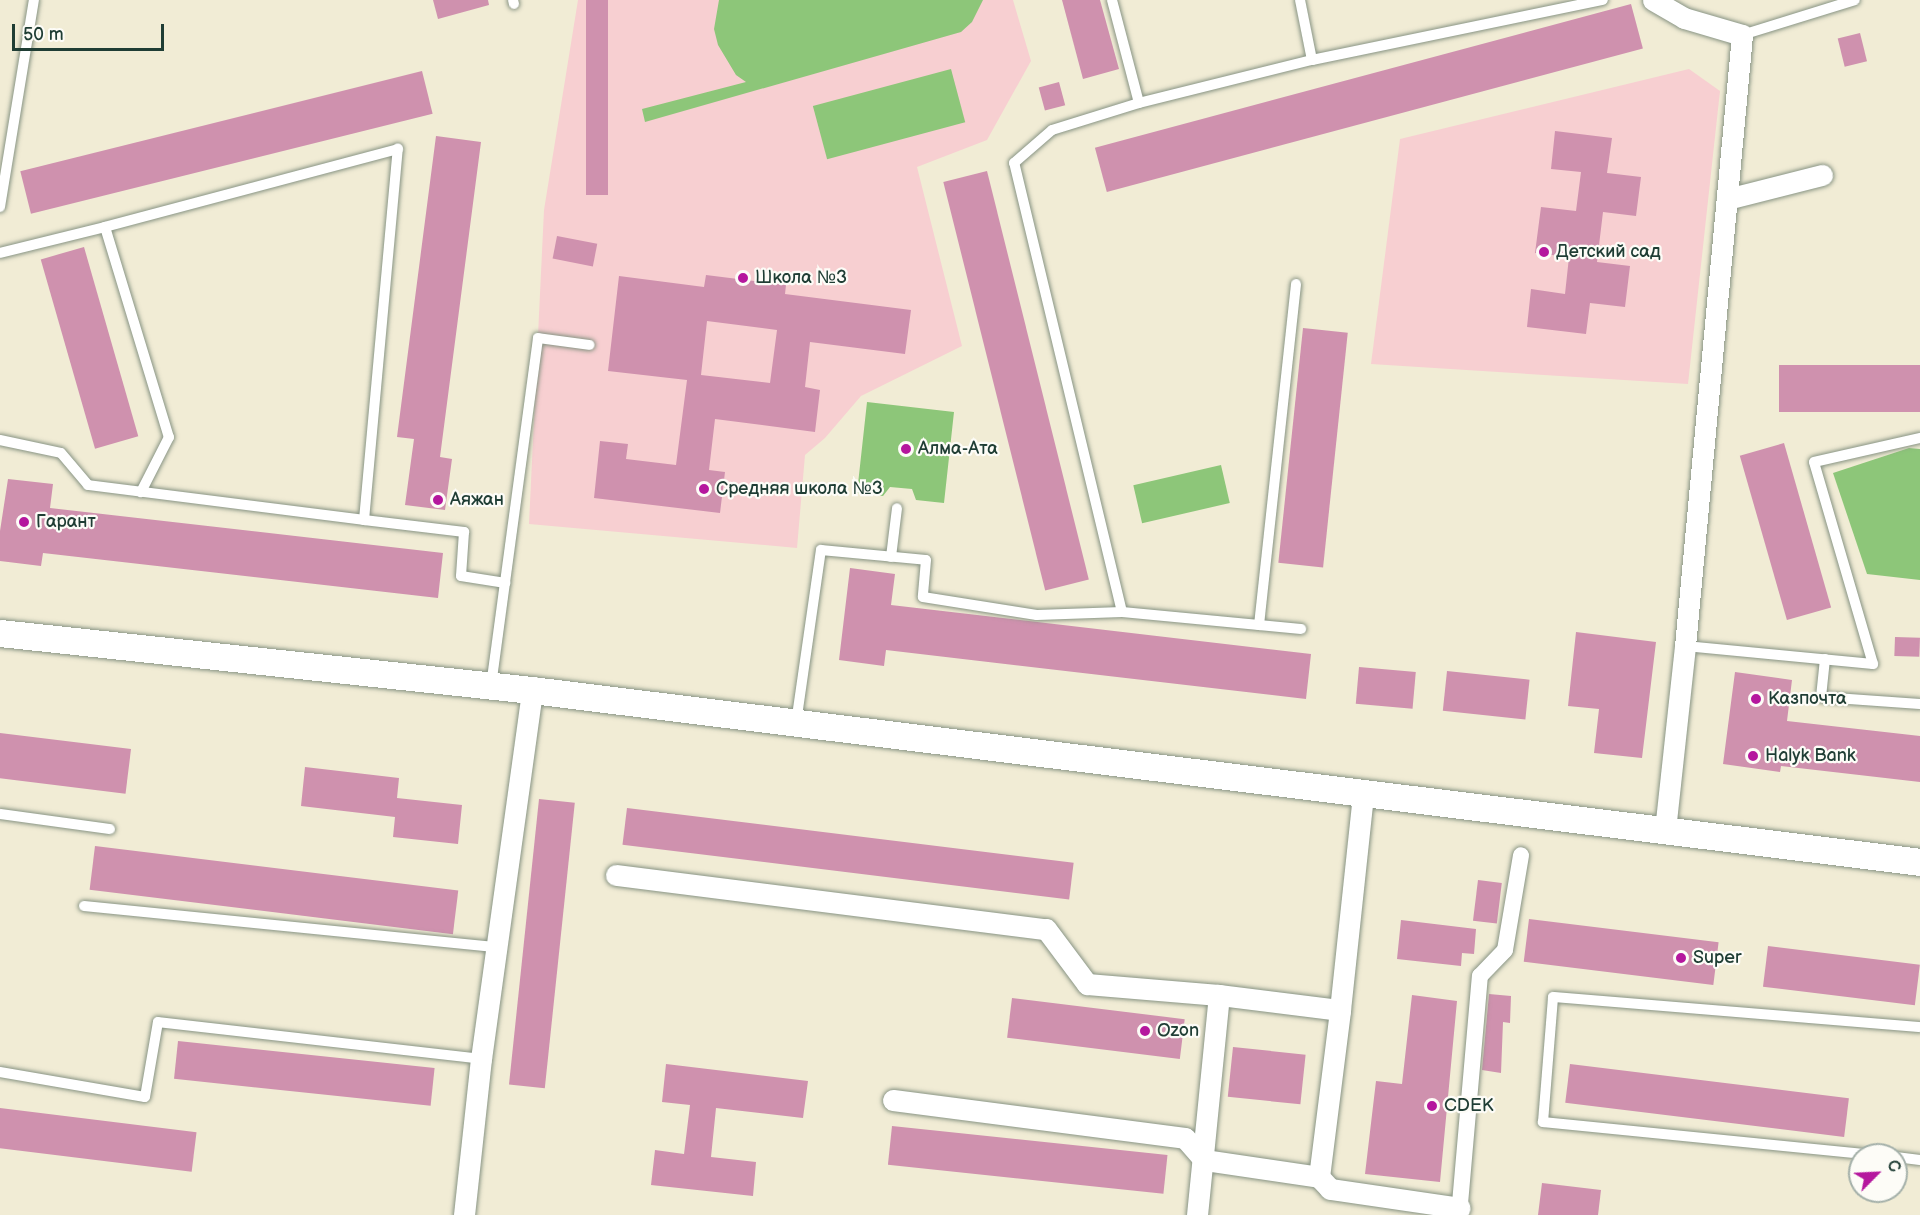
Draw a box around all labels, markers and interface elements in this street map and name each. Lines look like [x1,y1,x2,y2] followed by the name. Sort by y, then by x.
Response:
[15,12,166,50] scale bar
[23,24,64,45] text: 50 m
[1556,241,1661,263] place label: Детский сад
[1537,245,1551,259] marker: Детский сад
[755,267,847,289] place label: Школа №3
[736,271,750,285] marker: Школа №3
[918,438,998,460] place label: Алма-Ата
[899,442,913,456] marker: Алма-Ата
[716,478,883,500] place label: Средняя школа №3
[697,482,711,496] marker: Средняя школа №3
[450,489,504,511] place label: Аяжан
[431,493,445,507] marker: Аяжан
[36,511,96,533] place label: Гарант
[17,515,31,529] marker: Гарант
[1768,688,1847,710] place label: Казпочта
[1749,692,1763,706] marker: Казпочта
[1765,745,1856,767] place label: Halyk Bank
[1746,749,1760,763] marker: Halyk Bank
[1693,947,1742,969] place label: Super
[1674,951,1688,965] marker: Super
[1157,1020,1199,1042] place label: Ozon
[1138,1024,1152,1038] marker: Ozon
[1444,1095,1493,1117] place label: CDEK
[1425,1099,1439,1113] marker: CDEK
[1848,1143,1908,1203] north arrow
[1882,1157,1904,1175] text: С

